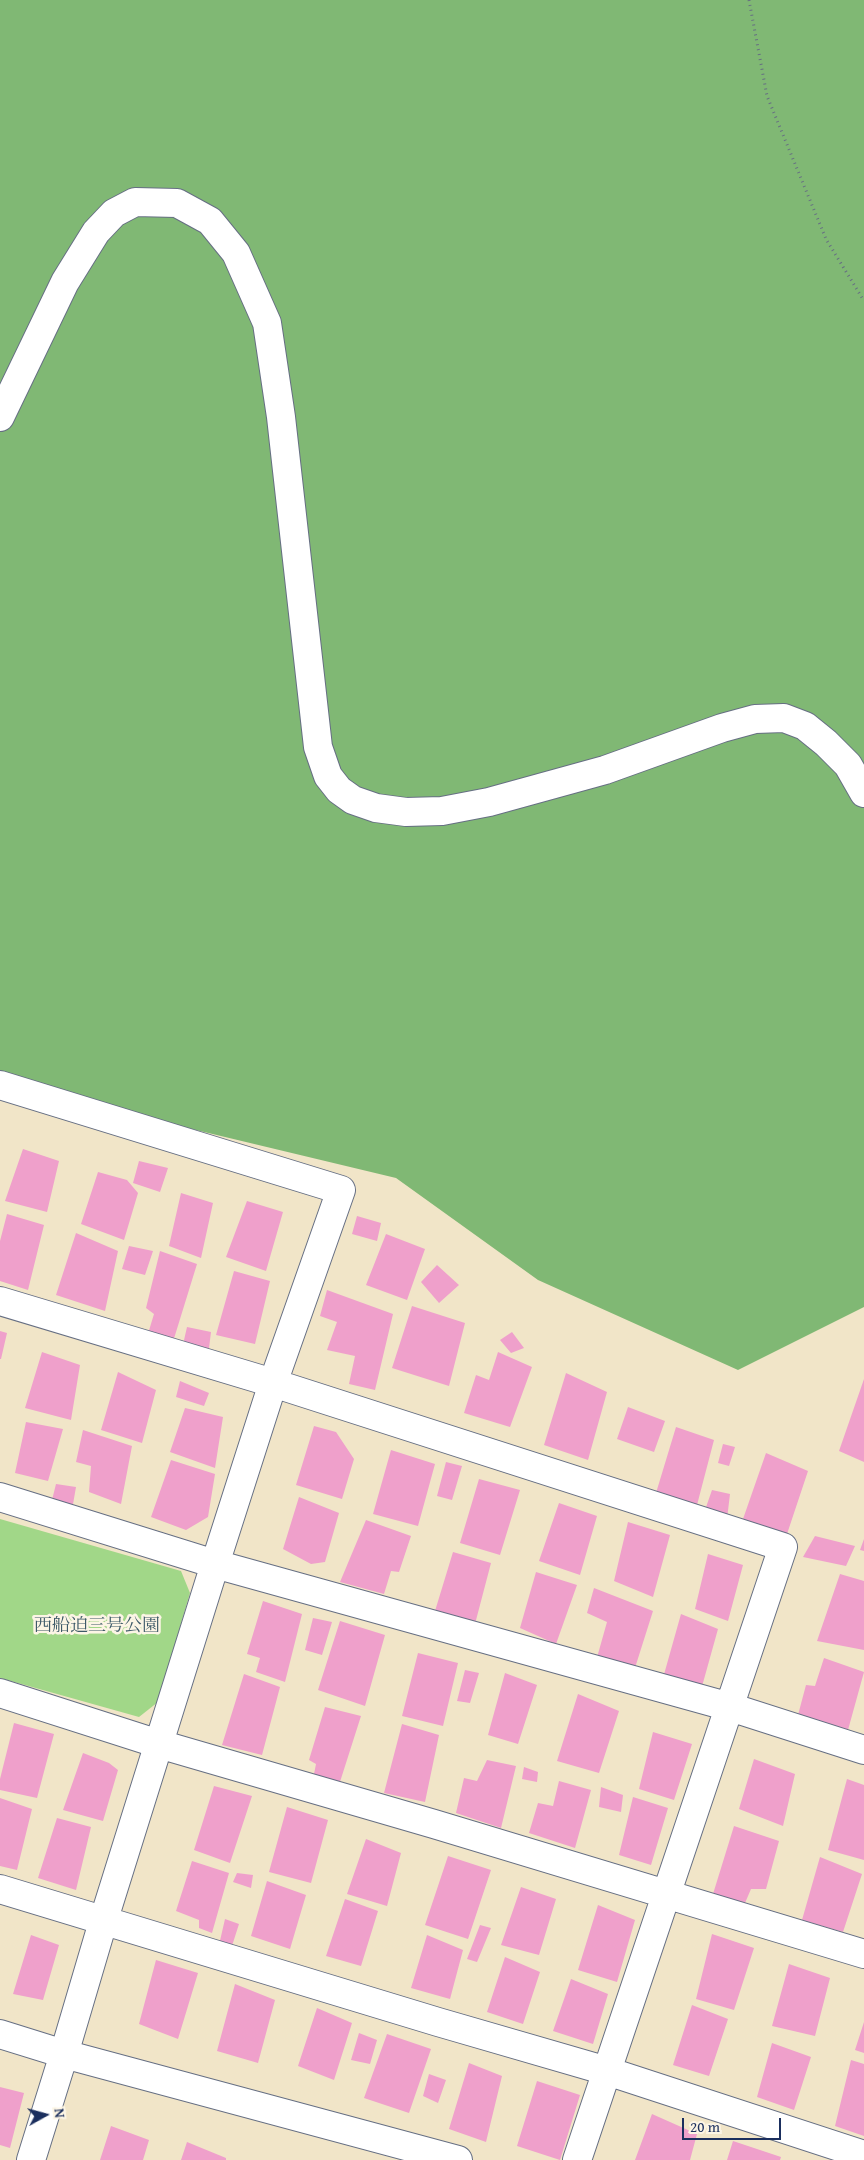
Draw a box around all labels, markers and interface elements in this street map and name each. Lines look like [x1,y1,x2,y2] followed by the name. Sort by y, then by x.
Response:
[34,1615,160,1637] park label: 西船迫三号公園
[20,2090,70,2140] north arrow
[49,2107,70,2119] text: N
[684,2108,783,2140] scale bar
[690,2116,720,2137] text: 20 m

